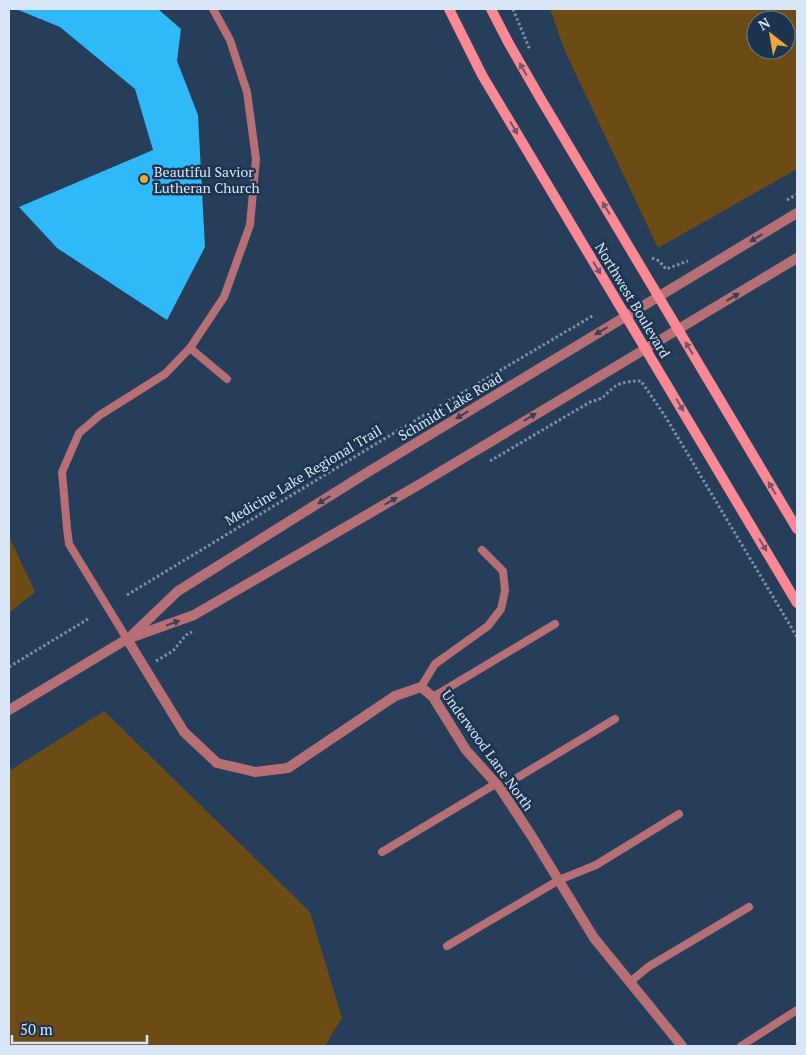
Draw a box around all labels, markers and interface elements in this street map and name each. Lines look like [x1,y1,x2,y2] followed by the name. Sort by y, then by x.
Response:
[746,10,796,60] north arrow
[755,12,774,34] text: N
[519,61,527,76] one-way arrow
[509,122,518,135] one-way arrow
[154,162,260,197] place label: Beautiful Savior Lutheran Church
[138,173,150,185] marker: Beautiful Savior Lutheran Church
[601,202,610,215] one-way arrow
[749,234,762,243] one-way arrow
[591,239,675,361] street label: Northwest Boulevard
[593,261,602,274] one-way arrow
[726,292,739,301] one-way arrow
[595,326,608,335] one-way arrow
[685,341,694,354] one-way arrow
[394,367,506,445] street label: Schmidt Lake Road
[675,399,684,412] one-way arrow
[456,410,469,419] one-way arrow
[524,412,537,421] one-way arrow
[221,420,385,530] street label: Medicine Lake Regional Trail
[768,481,777,494] one-way arrow
[317,495,330,504] one-way arrow
[385,496,398,505] one-way arrow
[758,538,767,552] one-way arrow
[166,618,181,626] one-way arrow
[438,686,538,814] street label: Underwood Lane North
[12,1012,148,1044] scale bar
[20,1019,53,1039] text: 50 m

